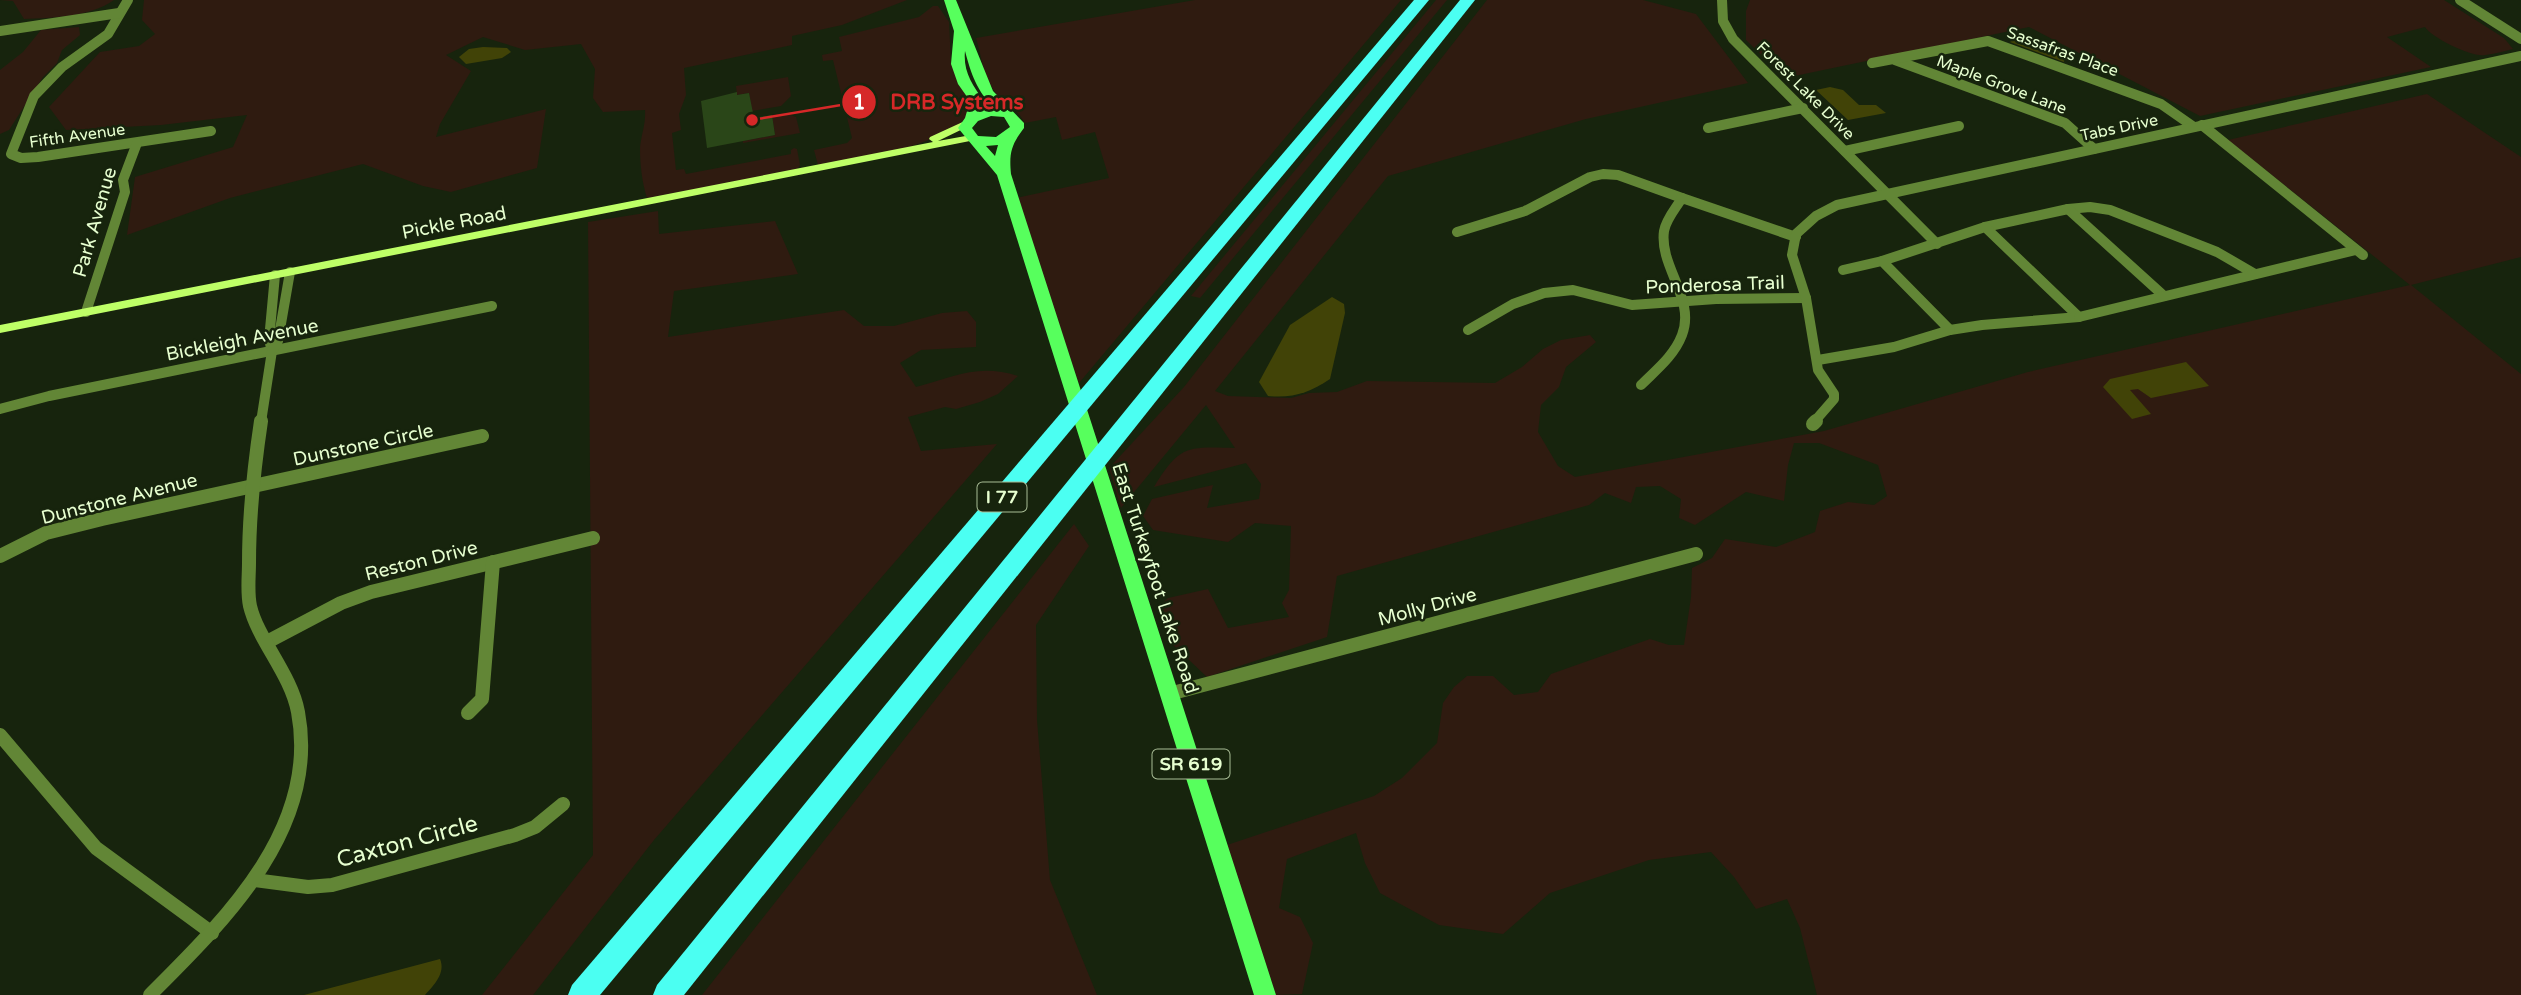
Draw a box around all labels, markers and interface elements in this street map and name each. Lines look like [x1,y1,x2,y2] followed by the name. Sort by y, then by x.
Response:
[2004,22,2121,81] street label: Sassafras Place
[1752,37,1859,144] street label: Forest Lake Drive
[1934,51,2070,119] street label: Maple Grove Lane
[842,81,1038,123] callout: DRB Systems
[852,90,866,115] text: 1
[890,90,1024,115] text: DRB Systems
[2079,110,2160,146] street label: Tabs Drive
[28,119,126,153] street label: Fifth Avenue
[69,165,121,280] street label: Park Avenue
[400,202,508,244] street label: Pickle Road
[1645,272,1785,298] street label: Ponderosa Trail
[164,314,320,366] street label: Bickleigh Avenue
[291,419,435,471] street label: Dunstone Circle
[1107,460,1203,697] street label: East Turkeyfoot Lake Road
[39,469,200,529] street label: Dunstone Avenue
[978,482,1026,512] road number: I 77
[363,536,480,586] street label: Reston Drive
[1376,583,1479,631] street label: Molly Drive
[1152,750,1230,778] road number: SR 619
[334,810,481,874] street label: Caxton Circle

